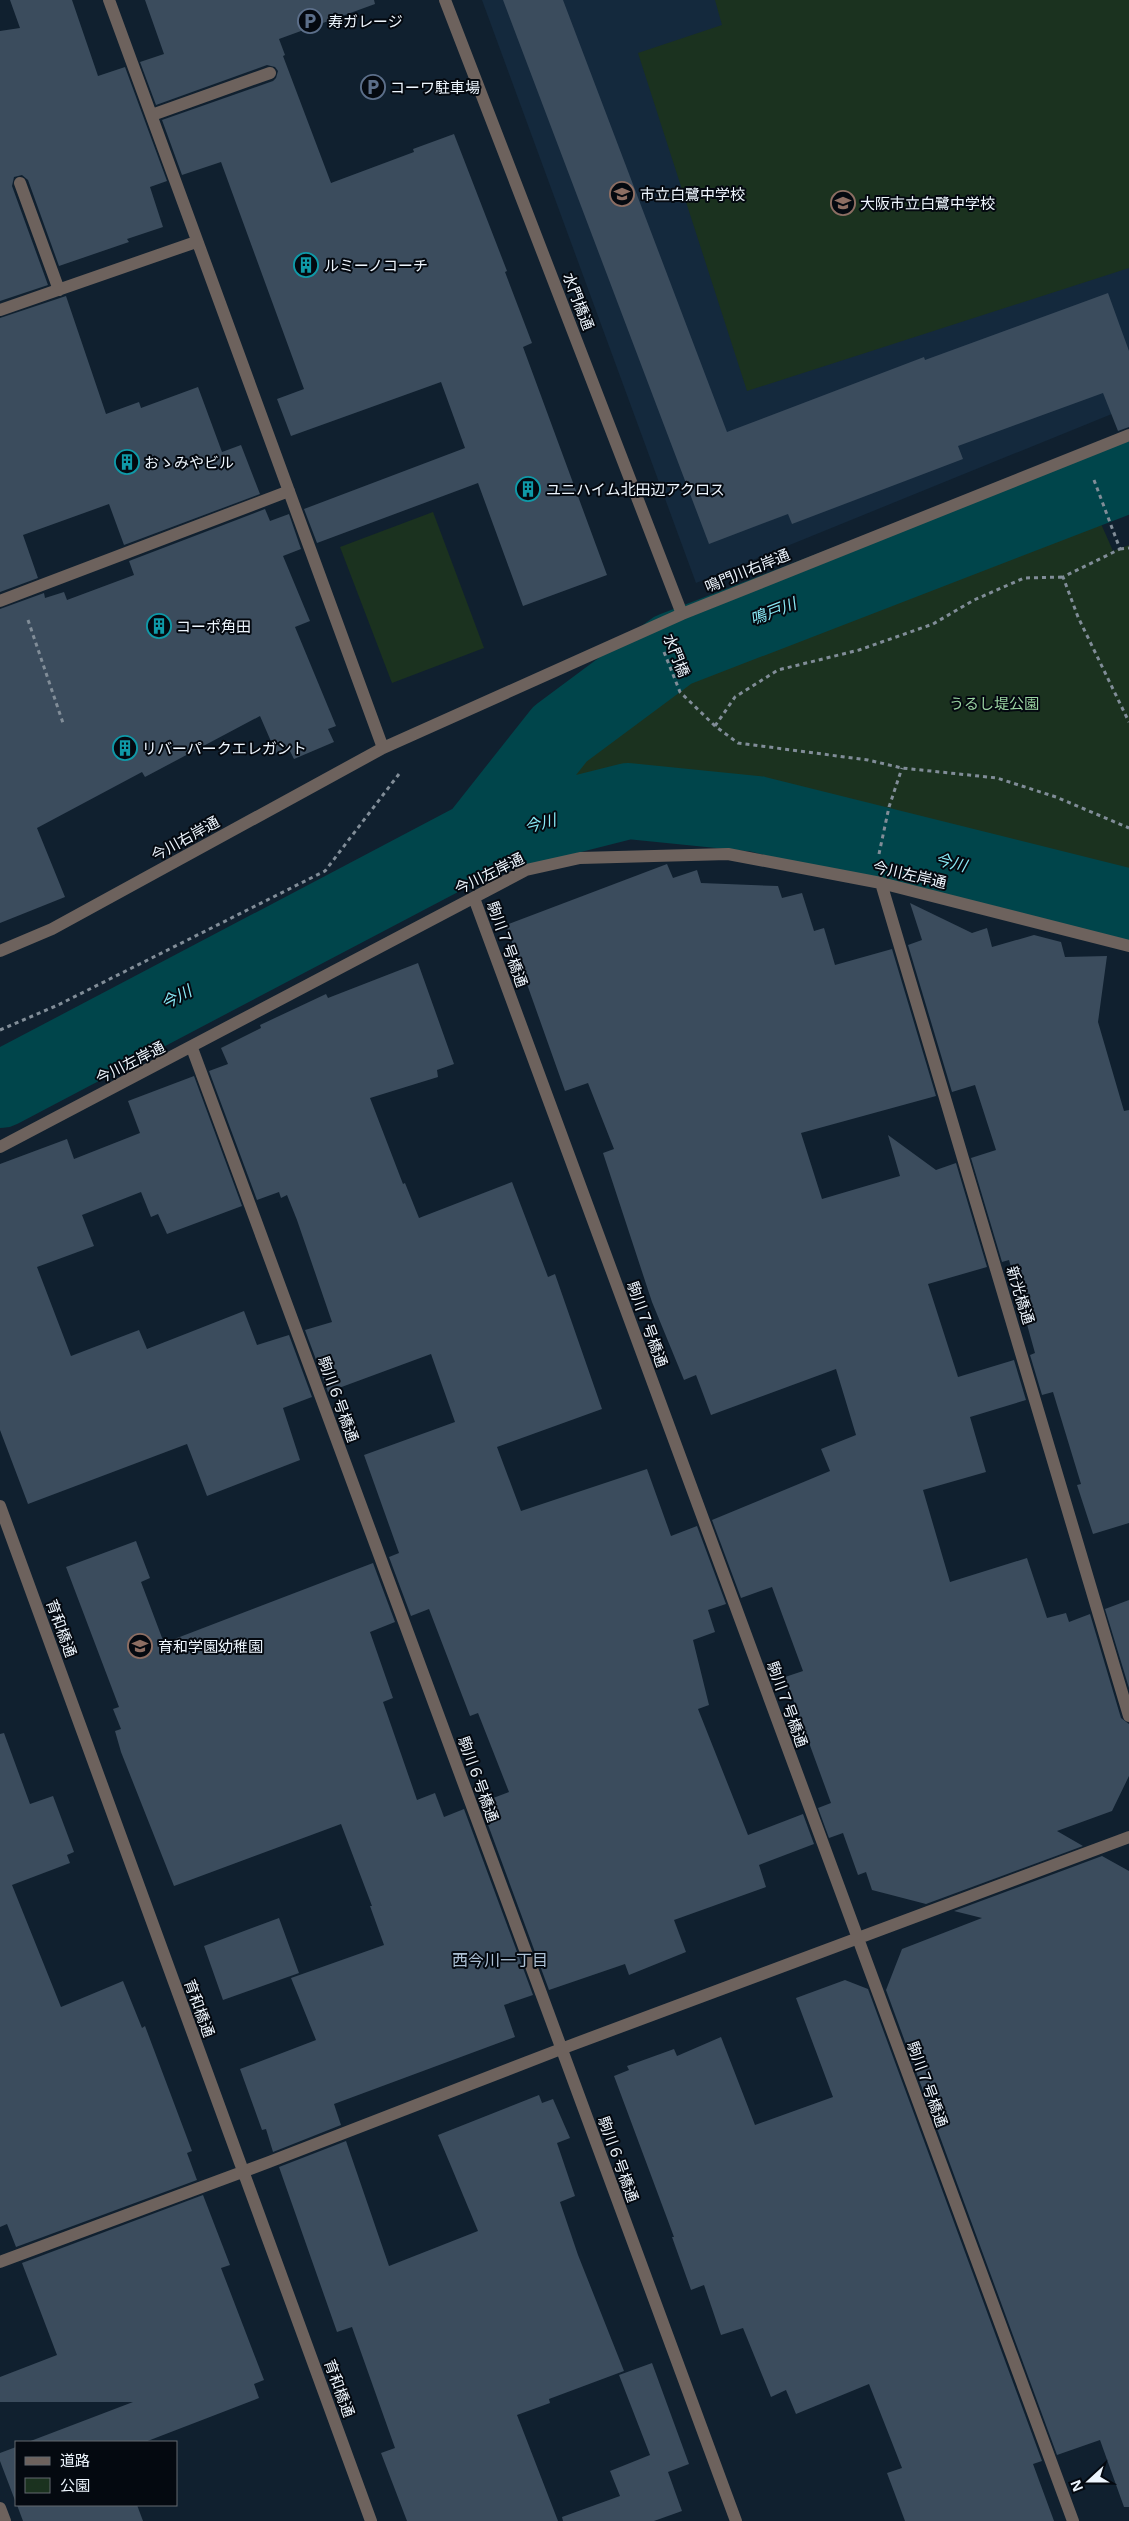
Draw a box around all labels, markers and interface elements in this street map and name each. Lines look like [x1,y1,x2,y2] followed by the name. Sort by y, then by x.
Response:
[297,8,323,34] parking icon: 寿ガレージ
[328,11,403,31] place label: 寿ガレージ
[360,74,386,100] parking icon: コーワ駐車場
[390,77,480,97] place label: コーワ駐車場
[609,181,635,207] school or university icon: 市立白鷺中学校
[640,184,745,204] place label: 市立白鷺中学校
[830,190,856,216] school or university icon: 大阪市立白鷺中学校
[860,193,995,213] place label: 大阪市立白鷺中学校
[293,252,319,278] building icon: ルミーノコーチ
[324,255,428,275] place label: ルミーノコーチ
[559,269,599,333] street label: 水門橋通
[114,449,140,475] building icon: おゝみやビル
[144,452,234,472] place label: おゝみやビル
[515,476,541,502] building icon: ユニハイム北田辺アクロス
[546,479,725,499] place label: ユニハイム北田辺アクロス
[702,544,792,596] street label: 鳴門川右岸通
[747,591,801,630] water label: 鳴戸川
[146,613,172,639] building icon: コーポ角田
[176,616,251,636] place label: コーポ角田
[659,630,695,680] street label: 水門橋
[949,693,1039,713] park label: うるし堤公園
[112,735,138,761] building icon: リバーパークエレガント
[142,738,307,758] place label: リバーパークエレガント
[522,808,560,838] water label: 今川
[147,811,223,865] street label: 今川右岸通
[933,847,971,877] water label: 今川
[451,848,527,898] street label: 今川左岸通
[871,856,949,892] street label: 今川左岸通
[483,898,533,990] street label: 駒川７号橋通
[157,979,197,1014] water label: 今川
[92,1036,168,1088] street label: 今川左岸通
[1003,1263,1039,1327] street label: 新光橋通
[623,1278,673,1370] street label: 駒川７号橋通
[314,1353,364,1445] street label: 駒川６号橋通
[42,1596,82,1660] street label: 育和橋通
[127,1633,153,1659] school or university icon: 育和学園幼稚園
[158,1636,263,1656] place label: 育和学園幼稚園
[763,1658,813,1750] street label: 駒川７号橋通
[454,1733,504,1825] street label: 駒川６号橋通
[452,1949,548,1971] district label: 西今川一丁目
[180,1976,220,2040] street label: 育和橋通
[903,2038,953,2130] street label: 駒川７号橋通
[594,2113,644,2205] street label: 駒川６号橋通
[320,2356,360,2420] street label: 育和橋通
[15,2441,178,2506] legend
[60,2450,90,2470] text: 道路
[1064,2456,1114,2506] north arrow
[60,2475,90,2495] text: 公園
[1065,2477,1087,2495] text: N

